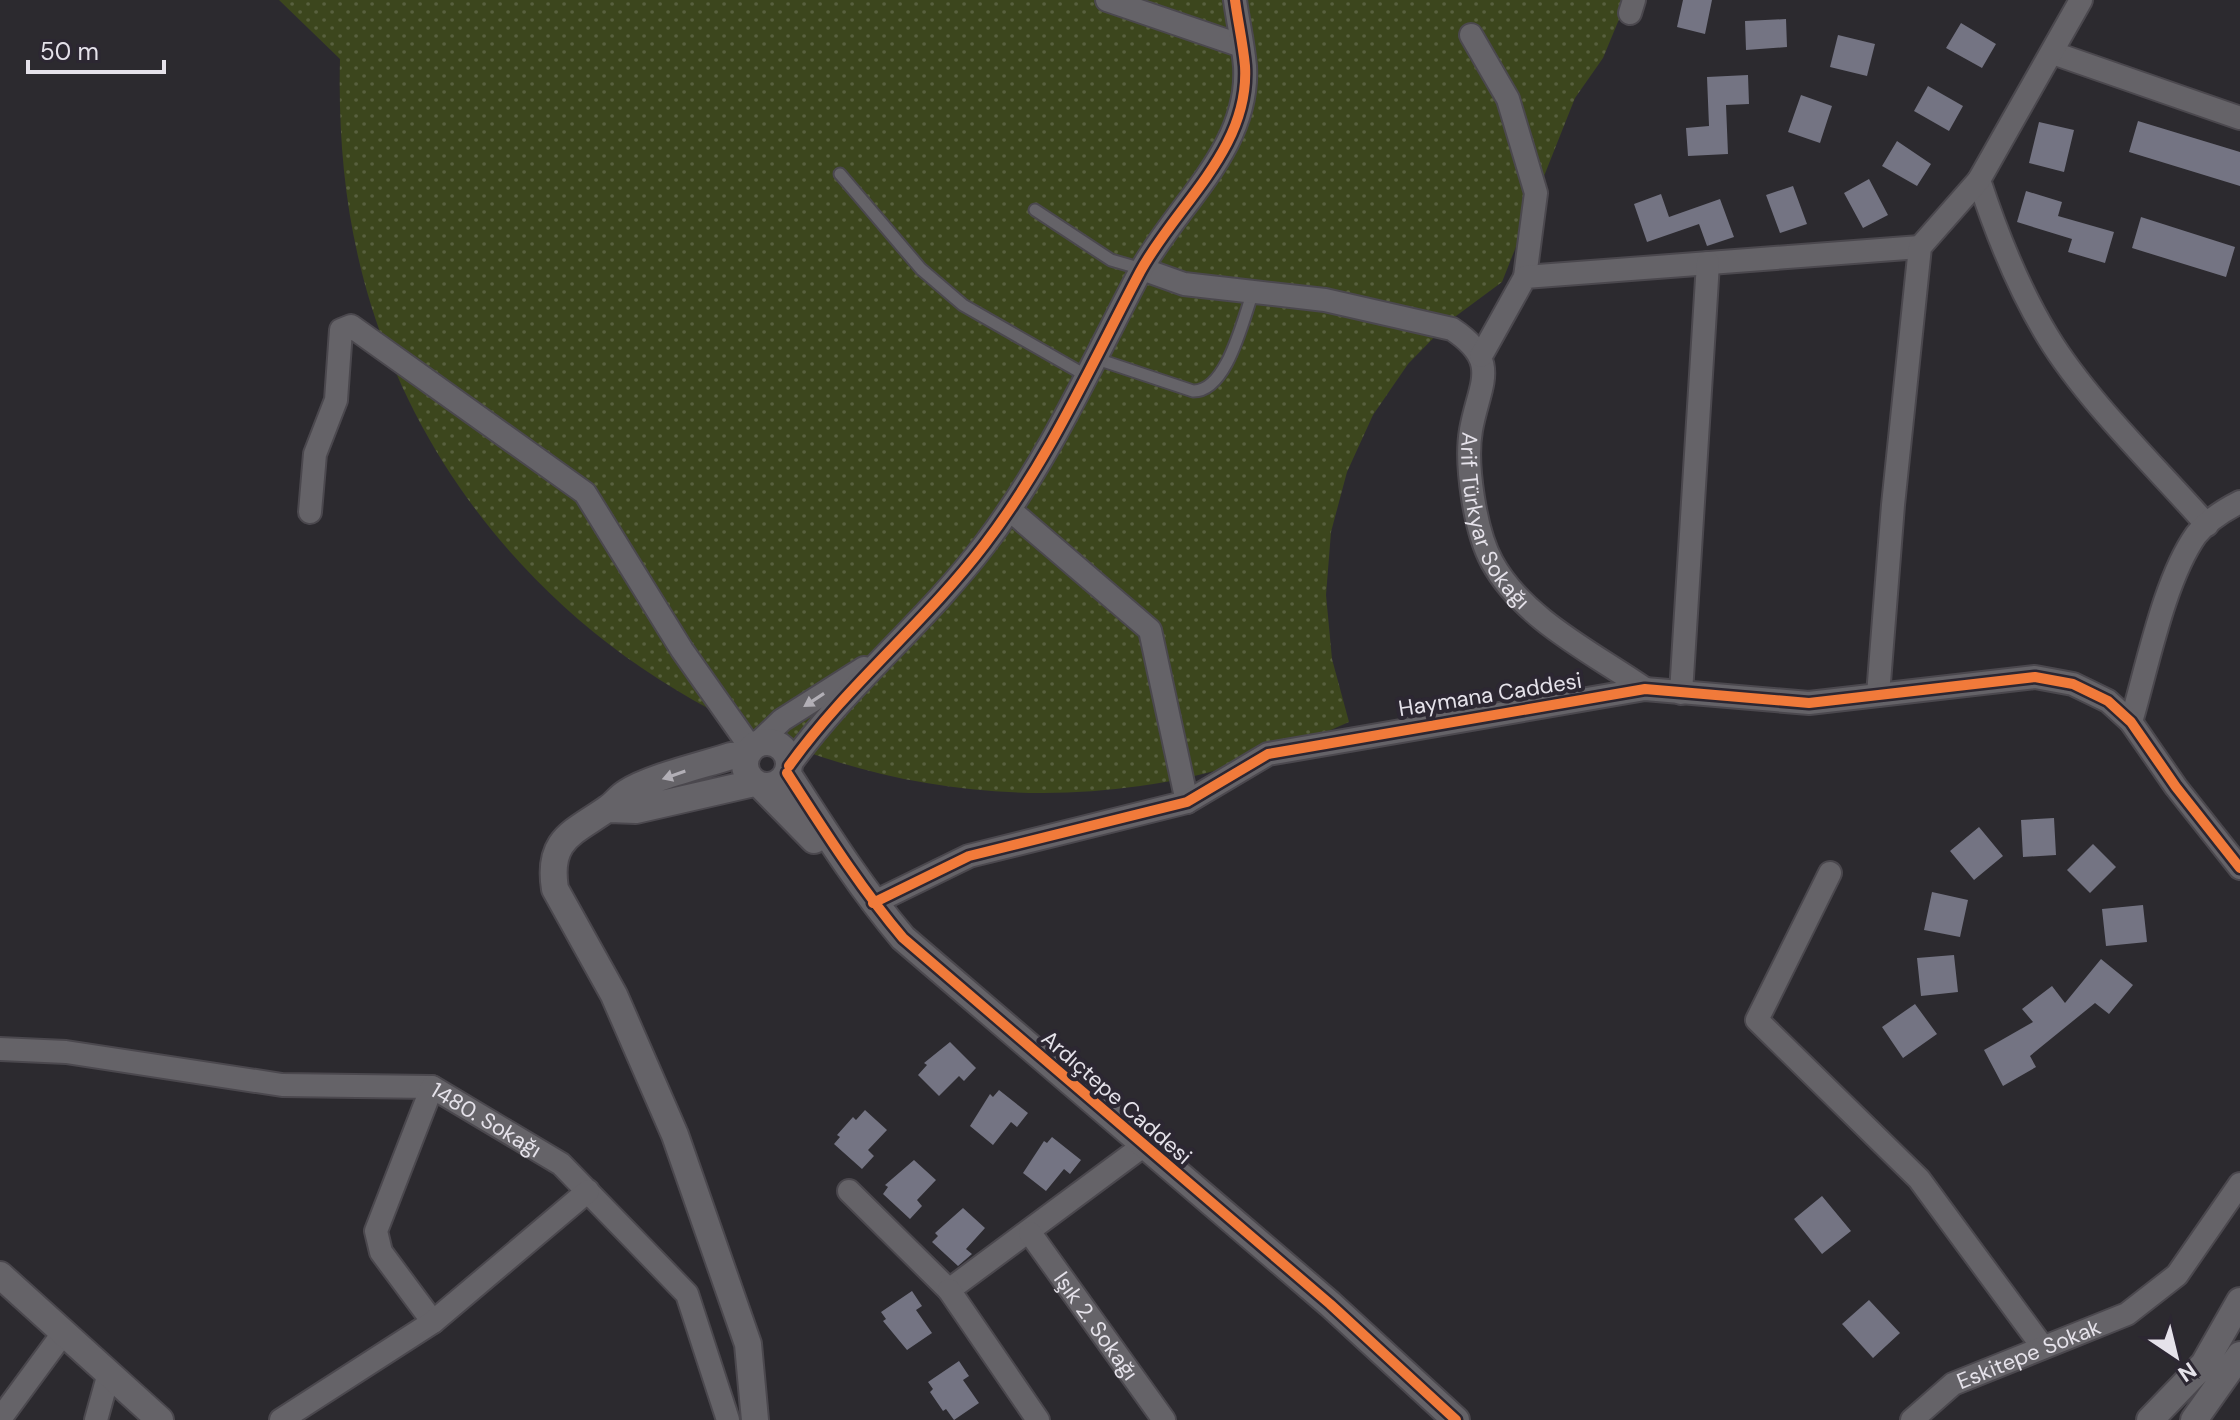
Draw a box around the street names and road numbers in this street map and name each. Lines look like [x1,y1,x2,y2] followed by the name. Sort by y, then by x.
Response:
[1454,431,1536,616] street label: Arif Türkyar Sokağı
[1396,666,1584,723] street label: Haymana Caddesi
[1035,1024,1198,1171] street label: Ardıçtepe Caddesi
[426,1076,547,1164] street label: 1480. Sokağı
[1047,1266,1145,1386] street label: Işık 2. Sokağı
[1952,1312,2105,1396] street label: Eskitepe Sokak

